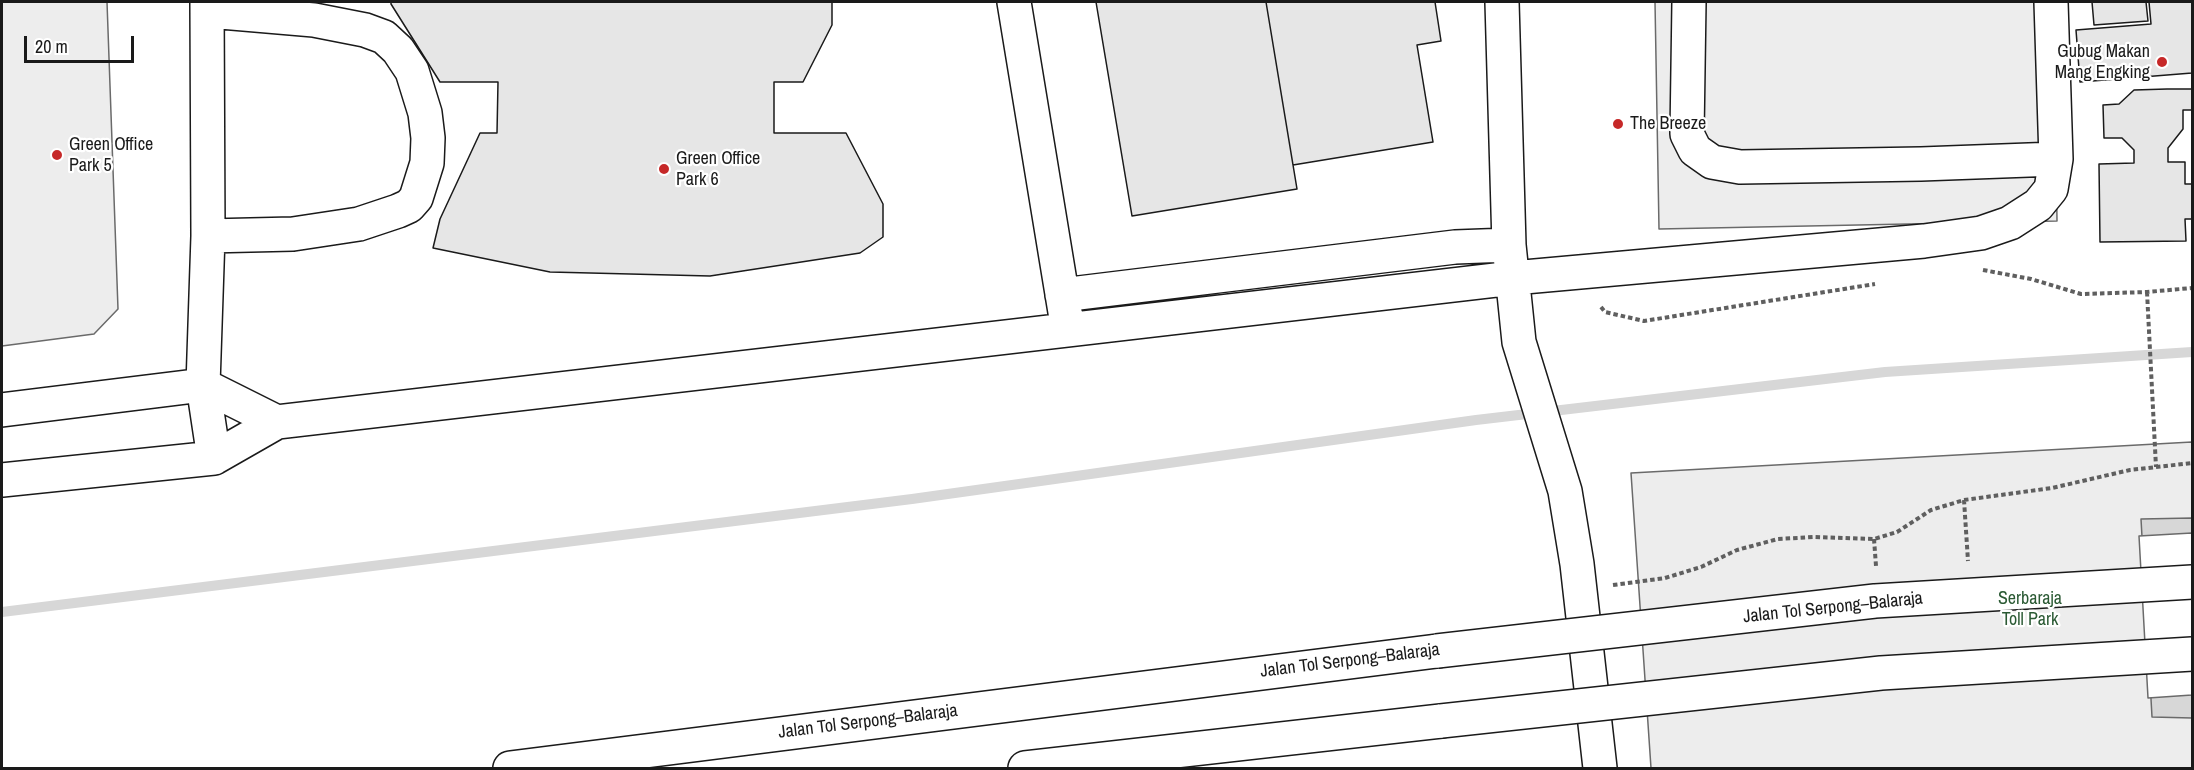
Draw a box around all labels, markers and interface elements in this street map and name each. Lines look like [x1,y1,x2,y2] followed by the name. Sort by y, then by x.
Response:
[27,24,136,62] scale bar
[35,34,68,59] text: 20 m
[2055,41,2150,84] place label: Gubug Makan Mang Engking
[2155,55,2169,69] marker: Gubug Makan Mang Engking
[1630,113,1706,135] place label: The Breeze
[1611,117,1625,131] marker: The Breeze
[69,134,153,176] place label: Green Office Park 5
[50,148,64,162] marker: Green Office Park 5
[676,148,760,190] place label: Green Office Park 6
[657,162,671,176] marker: Green Office Park 6
[1742,588,1924,628] street label: Jalan Tol Serpong–Balaraja
[1998,588,2062,630] park label: Serbaraja Toll Park
[1259,639,1441,683] street label: Jalan Tol Serpong–Balaraja
[777,700,959,744] street label: Jalan Tol Serpong–Balaraja

